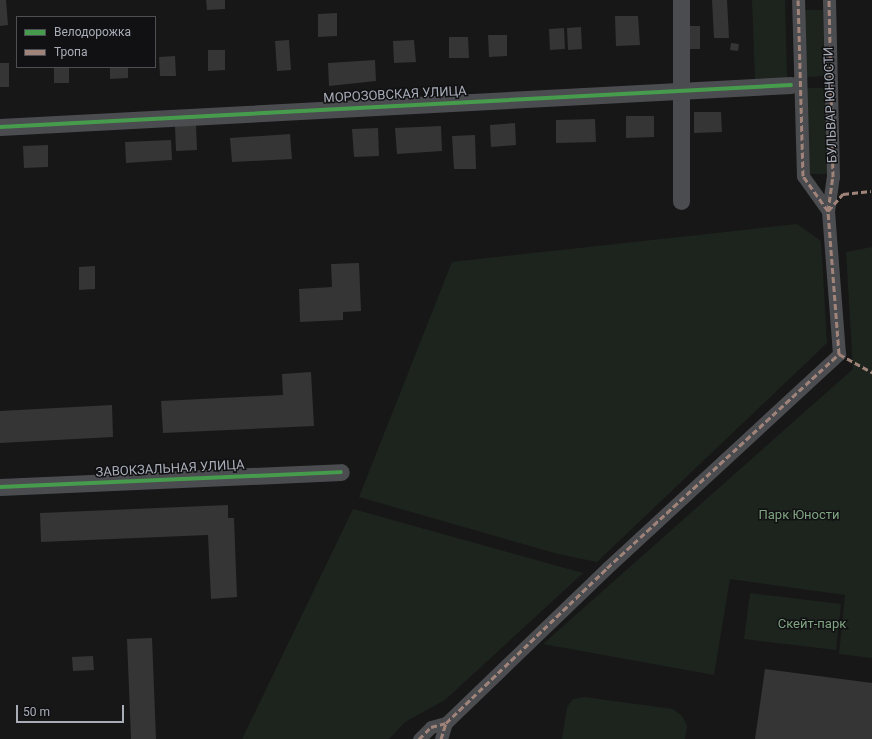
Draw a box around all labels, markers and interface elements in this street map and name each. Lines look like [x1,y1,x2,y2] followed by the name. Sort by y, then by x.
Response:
[16,16,156,68] legend
[54,25,131,39] text: Велодорожка
[54,45,88,59] text: Тропа
[821,47,841,163] street label: БУЛЬВАР ЮНОСТИ
[323,83,467,107] street label: МОРОЗОВСКАЯ УЛИЦА
[95,457,245,481] street label: ЗАВОКЗАЛЬНАЯ УЛИЦА
[759,507,839,523] park label: Парк Юности
[778,616,846,632] park label: Скейт-парк
[18,697,126,723] scale bar
[23,705,50,719] text: 50 m

